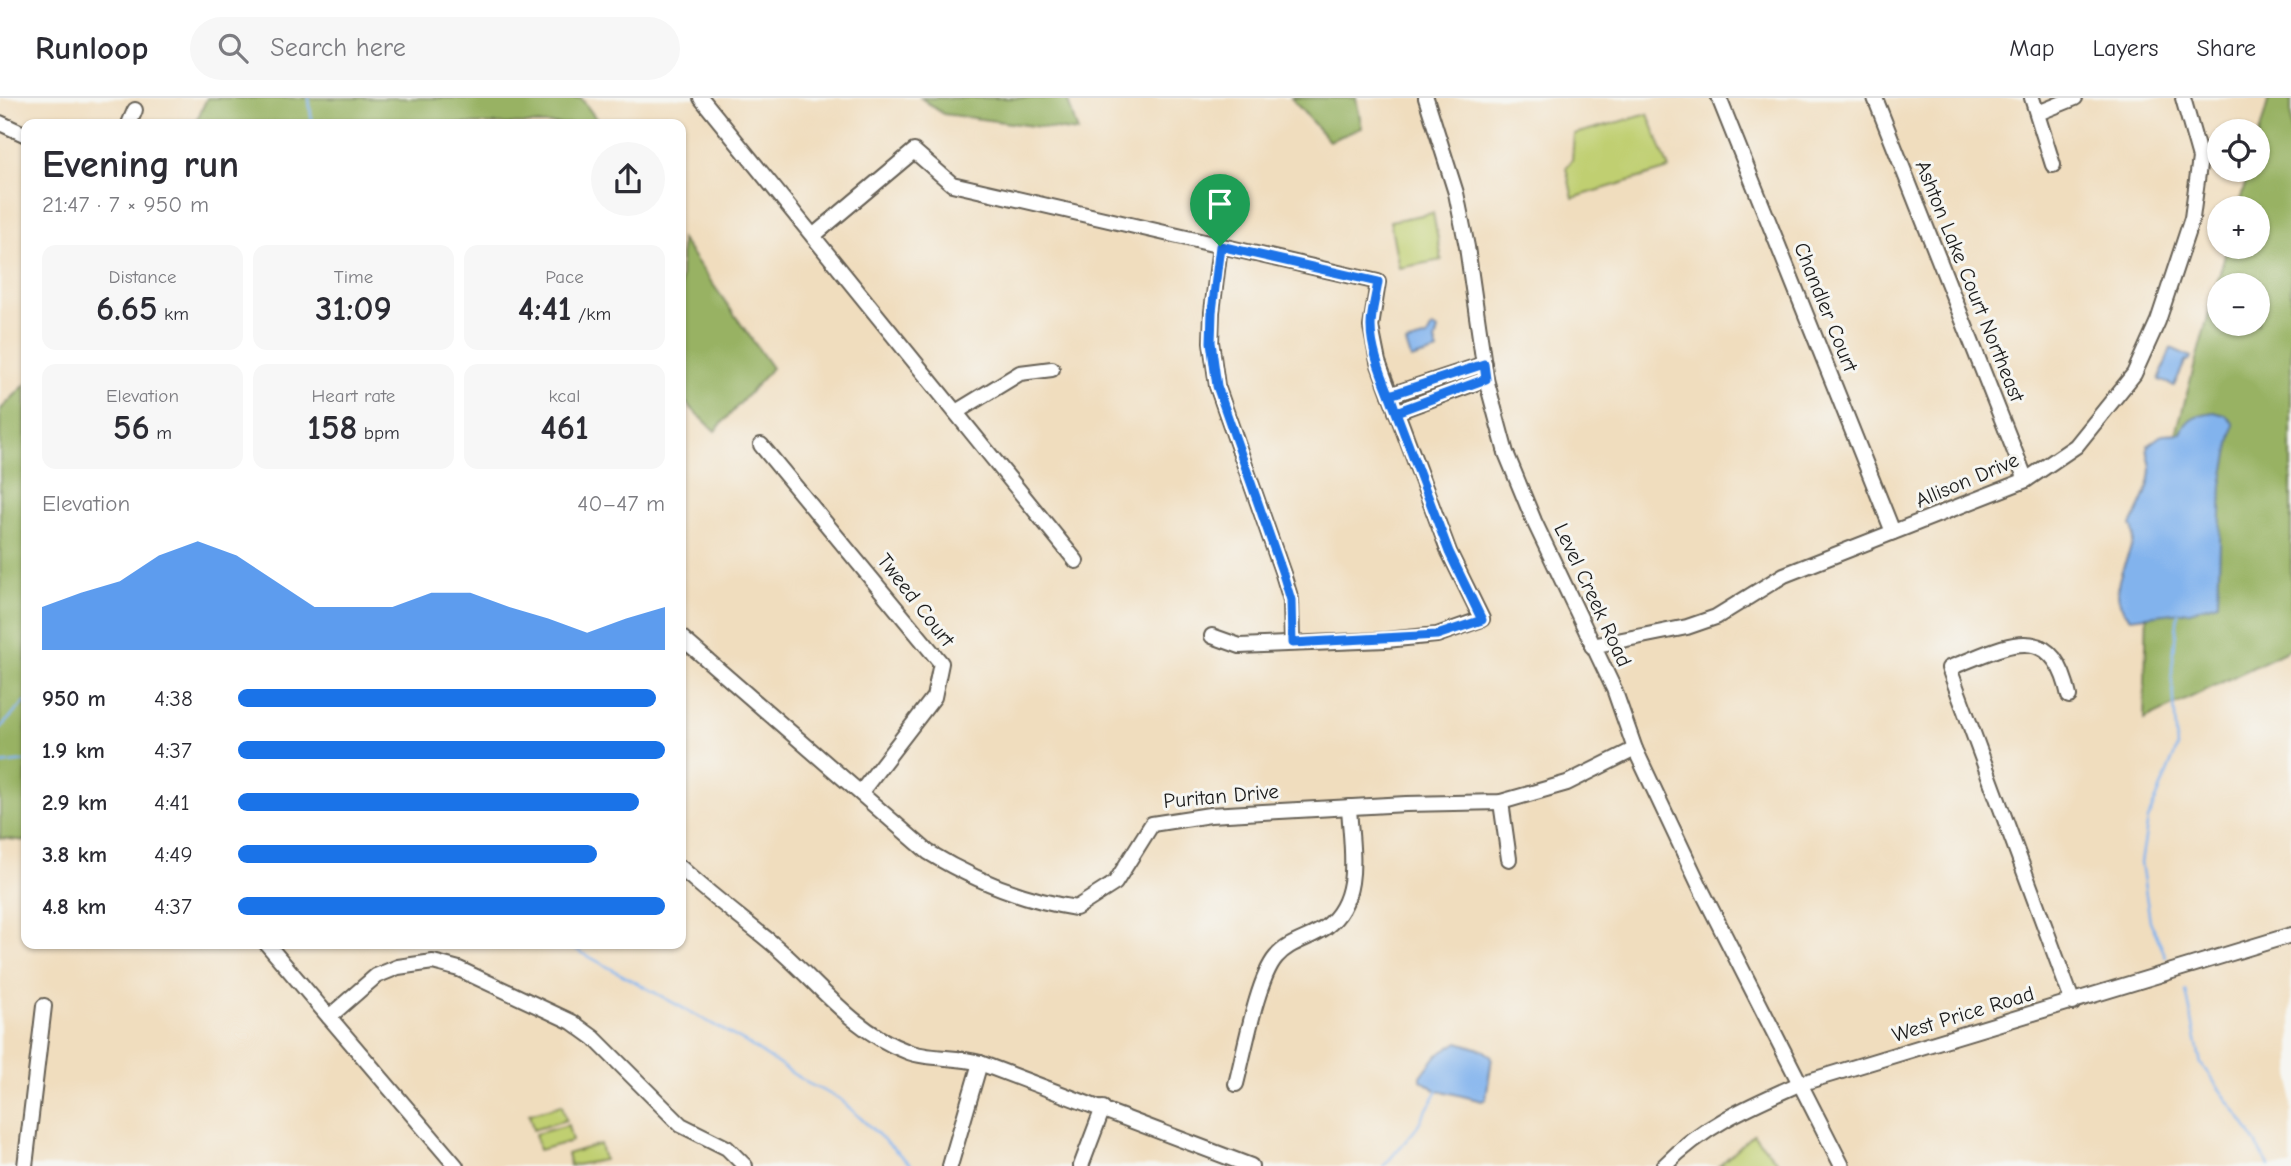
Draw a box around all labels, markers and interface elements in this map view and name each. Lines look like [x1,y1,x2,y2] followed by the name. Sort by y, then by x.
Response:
[190,17,680,80] search box
[35,29,148,67] text: Runloop
[214,29,252,67] icon: search
[270,33,406,63] text: Search here
[2009,34,2055,62] text: Map
[2093,34,2158,62] text: Layers
[2196,34,2256,62] text: Share
[2207,119,2270,336] map controls
[2207,119,2270,182] button: locate
[591,142,665,216] button: share
[42,143,239,187] text: Evening run
[1910,157,2030,406] street label: Ashton Lake Court Northeast
[1190,174,1250,246] pin
[1201,185,1239,223] icon: arrive
[42,191,209,218] text: 21:47 · 7 × 950 m
[2207,196,2270,259] button: +
[1789,239,1863,376] street label: Chandler Court
[108,266,177,288] text: Distance
[334,266,373,288] text: Time
[545,266,584,288] text: Pace
[2207,273,2270,336] button: −
[96,288,158,329] text: 6.65
[315,288,392,329] text: 31:09
[518,288,572,329] text: 4:41
[158,303,189,325] text: km
[572,303,611,325] text: /km
[106,385,179,407] text: Elevation
[312,385,395,407] text: Heart rate
[549,385,580,407] text: kcal
[113,407,150,448] text: 56
[307,407,357,448] text: 158
[540,407,589,448] text: 461
[150,422,172,444] text: m
[357,422,400,444] text: bpm
[1912,448,2022,512] street label: Allison Drive
[42,490,130,517] text: Elevation
[577,490,665,517] text: 40–47 m
[1549,519,1637,671] street label: Level Creek Road
[872,549,960,652] street label: Tweed Court
[42,685,106,712] text: 950 m
[154,685,193,712] text: 4:38
[42,737,105,764] text: 1.9 km
[154,737,192,764] text: 4:37
[1162,779,1280,813] street label: Puritan Drive
[42,789,107,816] text: 2.9 km
[154,789,190,816] text: 4:41
[42,841,107,868] text: 3.8 km
[154,841,193,868] text: 4:49
[42,893,106,920] text: 4.8 km
[154,893,192,920] text: 4:37
[1889,981,2037,1047] street label: West Price Road

